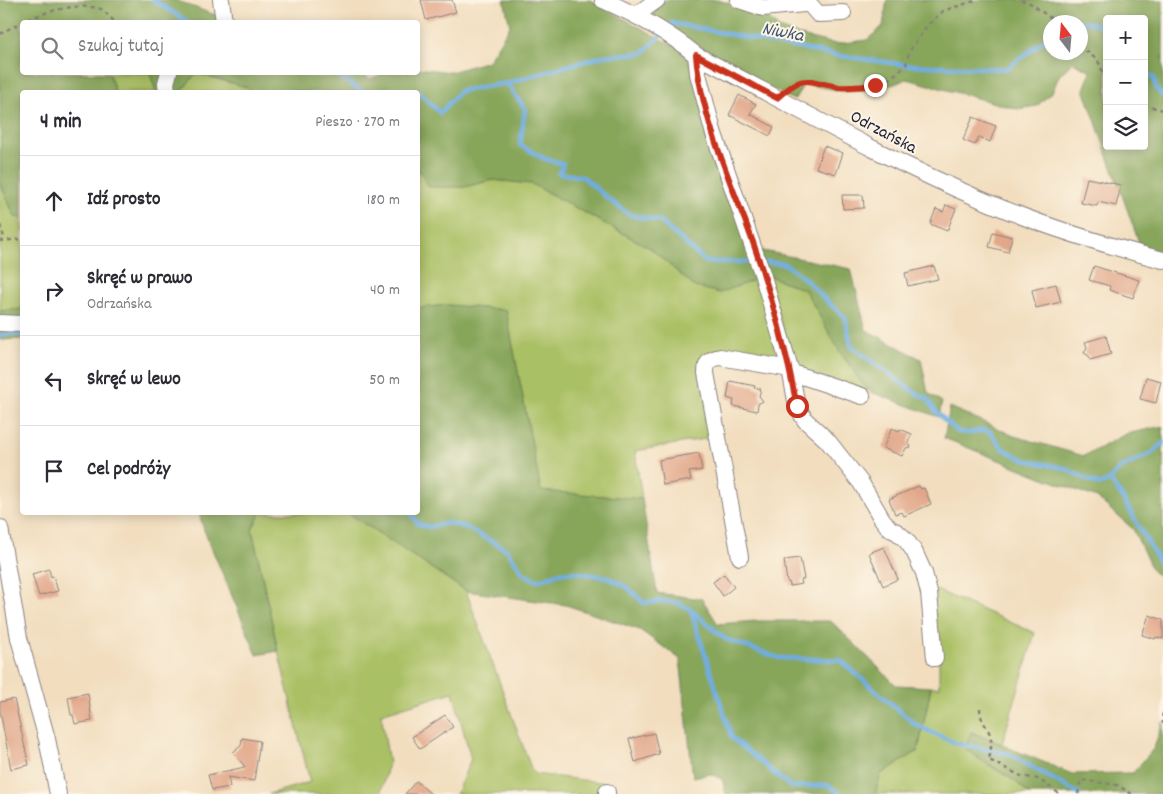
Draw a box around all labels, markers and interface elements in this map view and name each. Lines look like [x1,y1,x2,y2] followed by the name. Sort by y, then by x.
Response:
[1043,15,1088,60] north arrow
[1103,15,1148,150] map controls
[1103,15,1148,60] button: +
[759,16,806,51] water label: Niwka
[20,20,420,75] search box
[38,34,66,62] icon: search
[78,34,164,61] text: Szukaj tutaj
[1103,60,1148,105] button: −
[864,74,887,97] route end
[845,105,921,162] street label: Odrzańska
[1103,105,1148,150] button: layers
[40,108,82,138] text: 4 min
[315,111,400,134] text: Pieszo · 270 m
[40,187,68,215] icon: ahead
[87,187,160,214] text: Idź prosto
[367,189,400,212] text: 180 m
[87,266,193,293] text: Skręć w prawo
[40,277,68,305] icon: right
[370,279,400,302] text: 40 m
[87,293,151,316] text: Odrzańska
[40,367,68,395] icon: left
[87,367,181,394] text: Skręć w lewo
[369,369,400,392] text: 50 m
[786,395,809,418] route start
[40,457,68,485] icon: arrive
[87,457,170,484] text: Cel podróży

